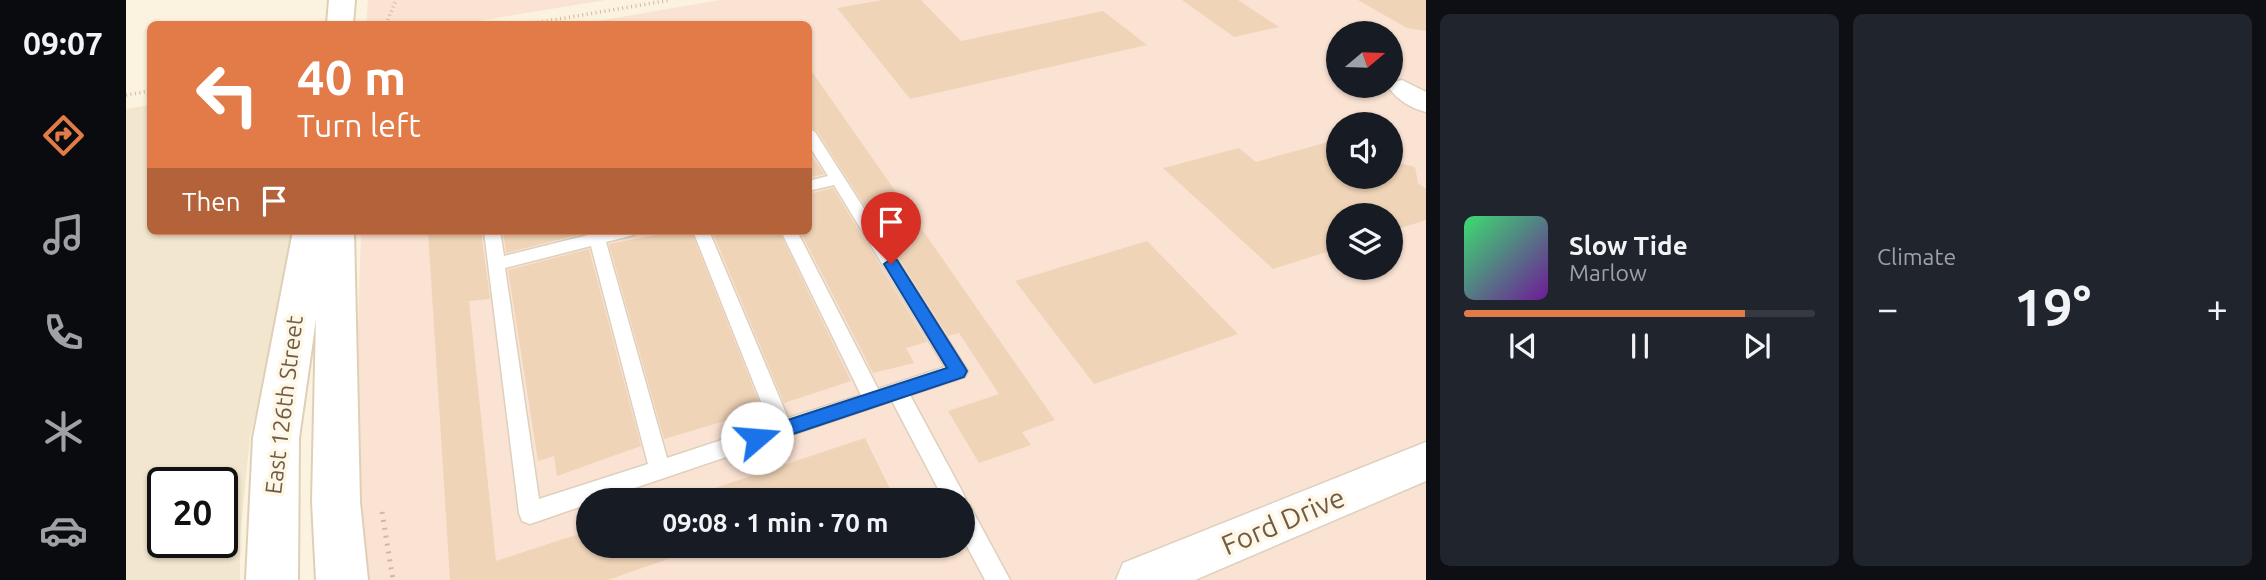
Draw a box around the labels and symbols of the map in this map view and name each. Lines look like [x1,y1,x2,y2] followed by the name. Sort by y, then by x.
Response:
[1326,21,1404,98] north arrow
[861,192,921,264] pin
[260,314,307,496] street label: East 126th Street
[720,401,794,475] position arrow
[147,467,238,558] speed limit sign: 20
[1217,481,1349,560] street label: Ford Drive

